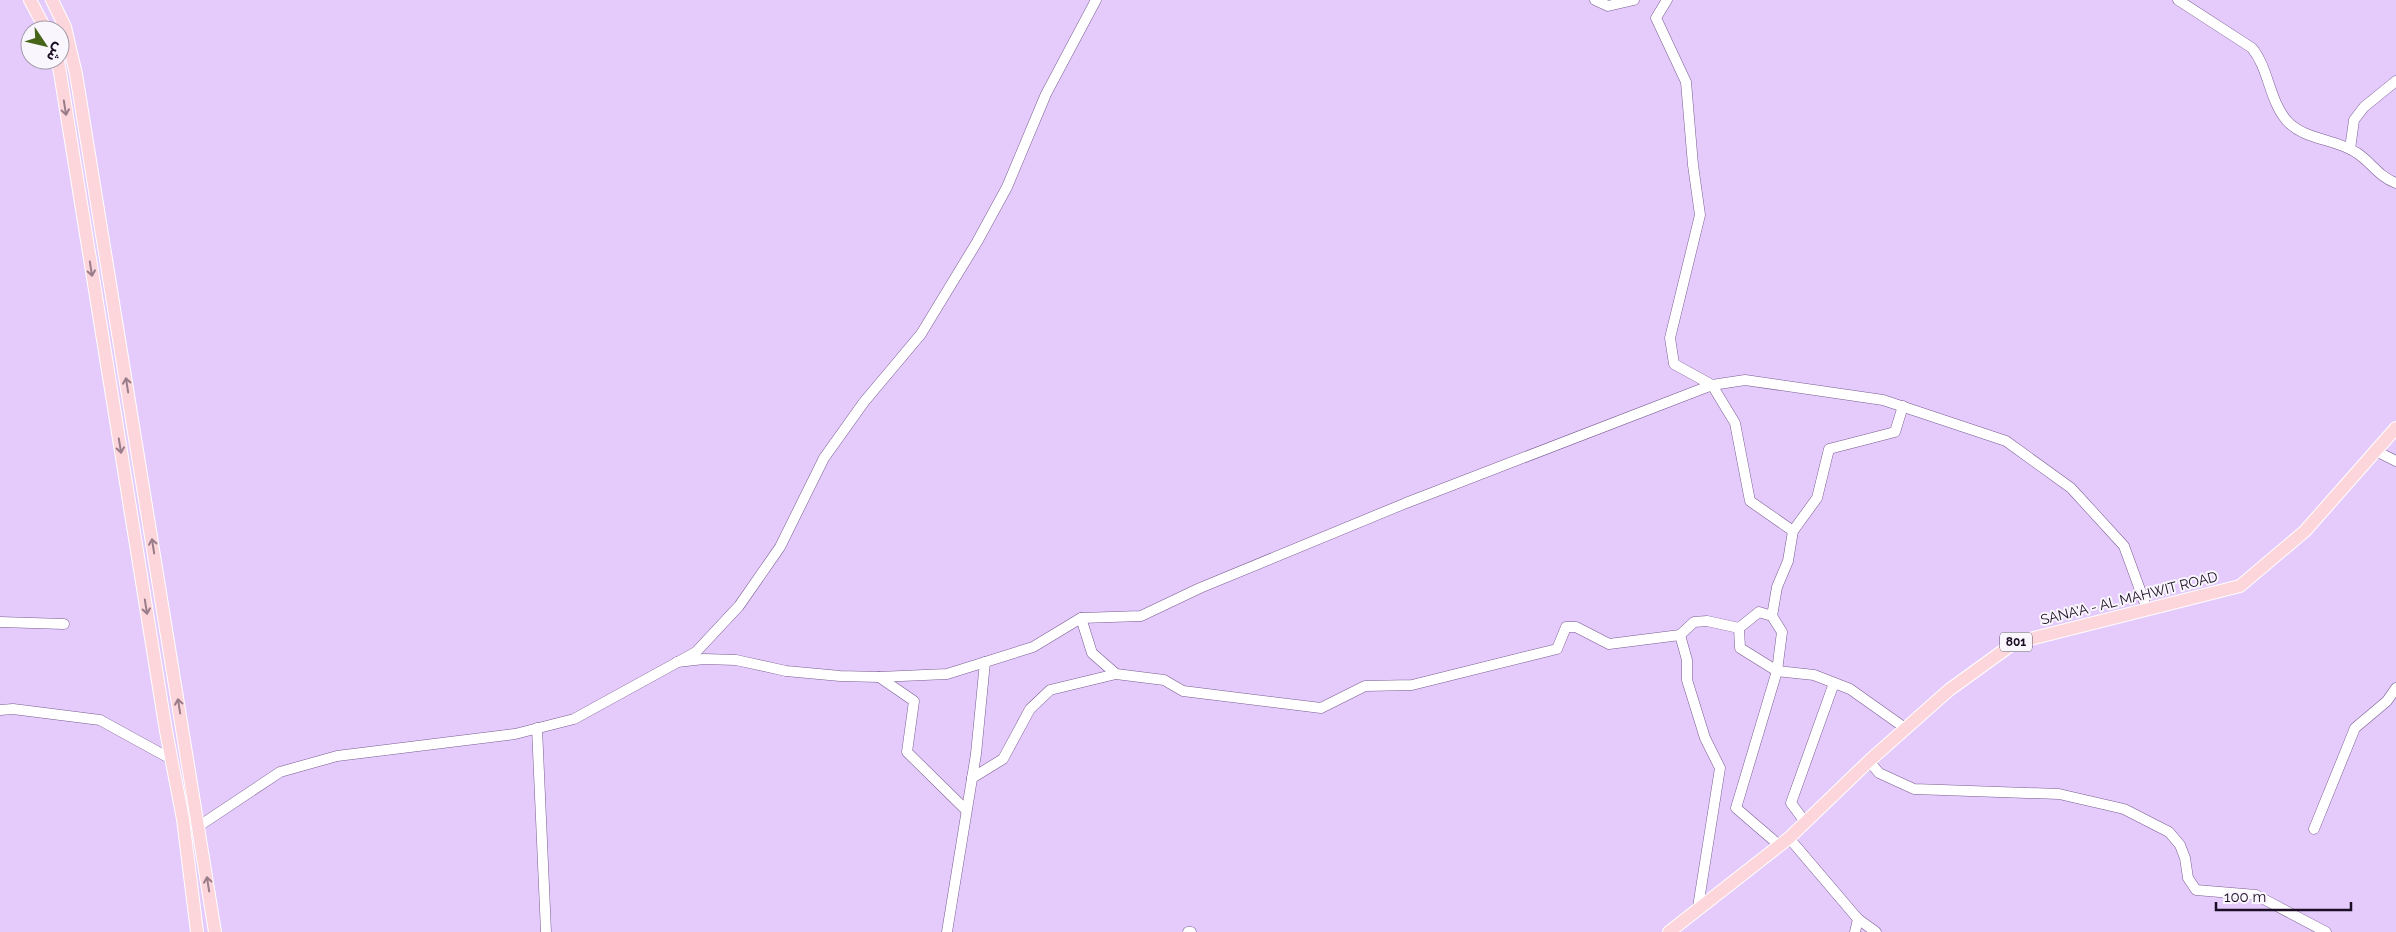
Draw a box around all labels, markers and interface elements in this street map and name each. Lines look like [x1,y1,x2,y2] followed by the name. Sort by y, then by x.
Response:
[20,20,70,70] north arrow
[44,40,68,65] text: ش
[61,100,71,116] one-way arrow
[87,260,97,276] one-way arrow
[122,378,132,394] one-way arrow
[115,438,125,454] one-way arrow
[148,538,158,554] one-way arrow
[2039,568,2219,628] street label: SANA'A - AL MAHWIT ROAD
[141,598,151,614] one-way arrow
[2000,632,2032,652] road number: 801
[174,698,184,714] one-way arrow
[202,876,212,892] one-way arrow
[2216,880,2351,912] scale bar
[2224,888,2266,906] text: 100 m

